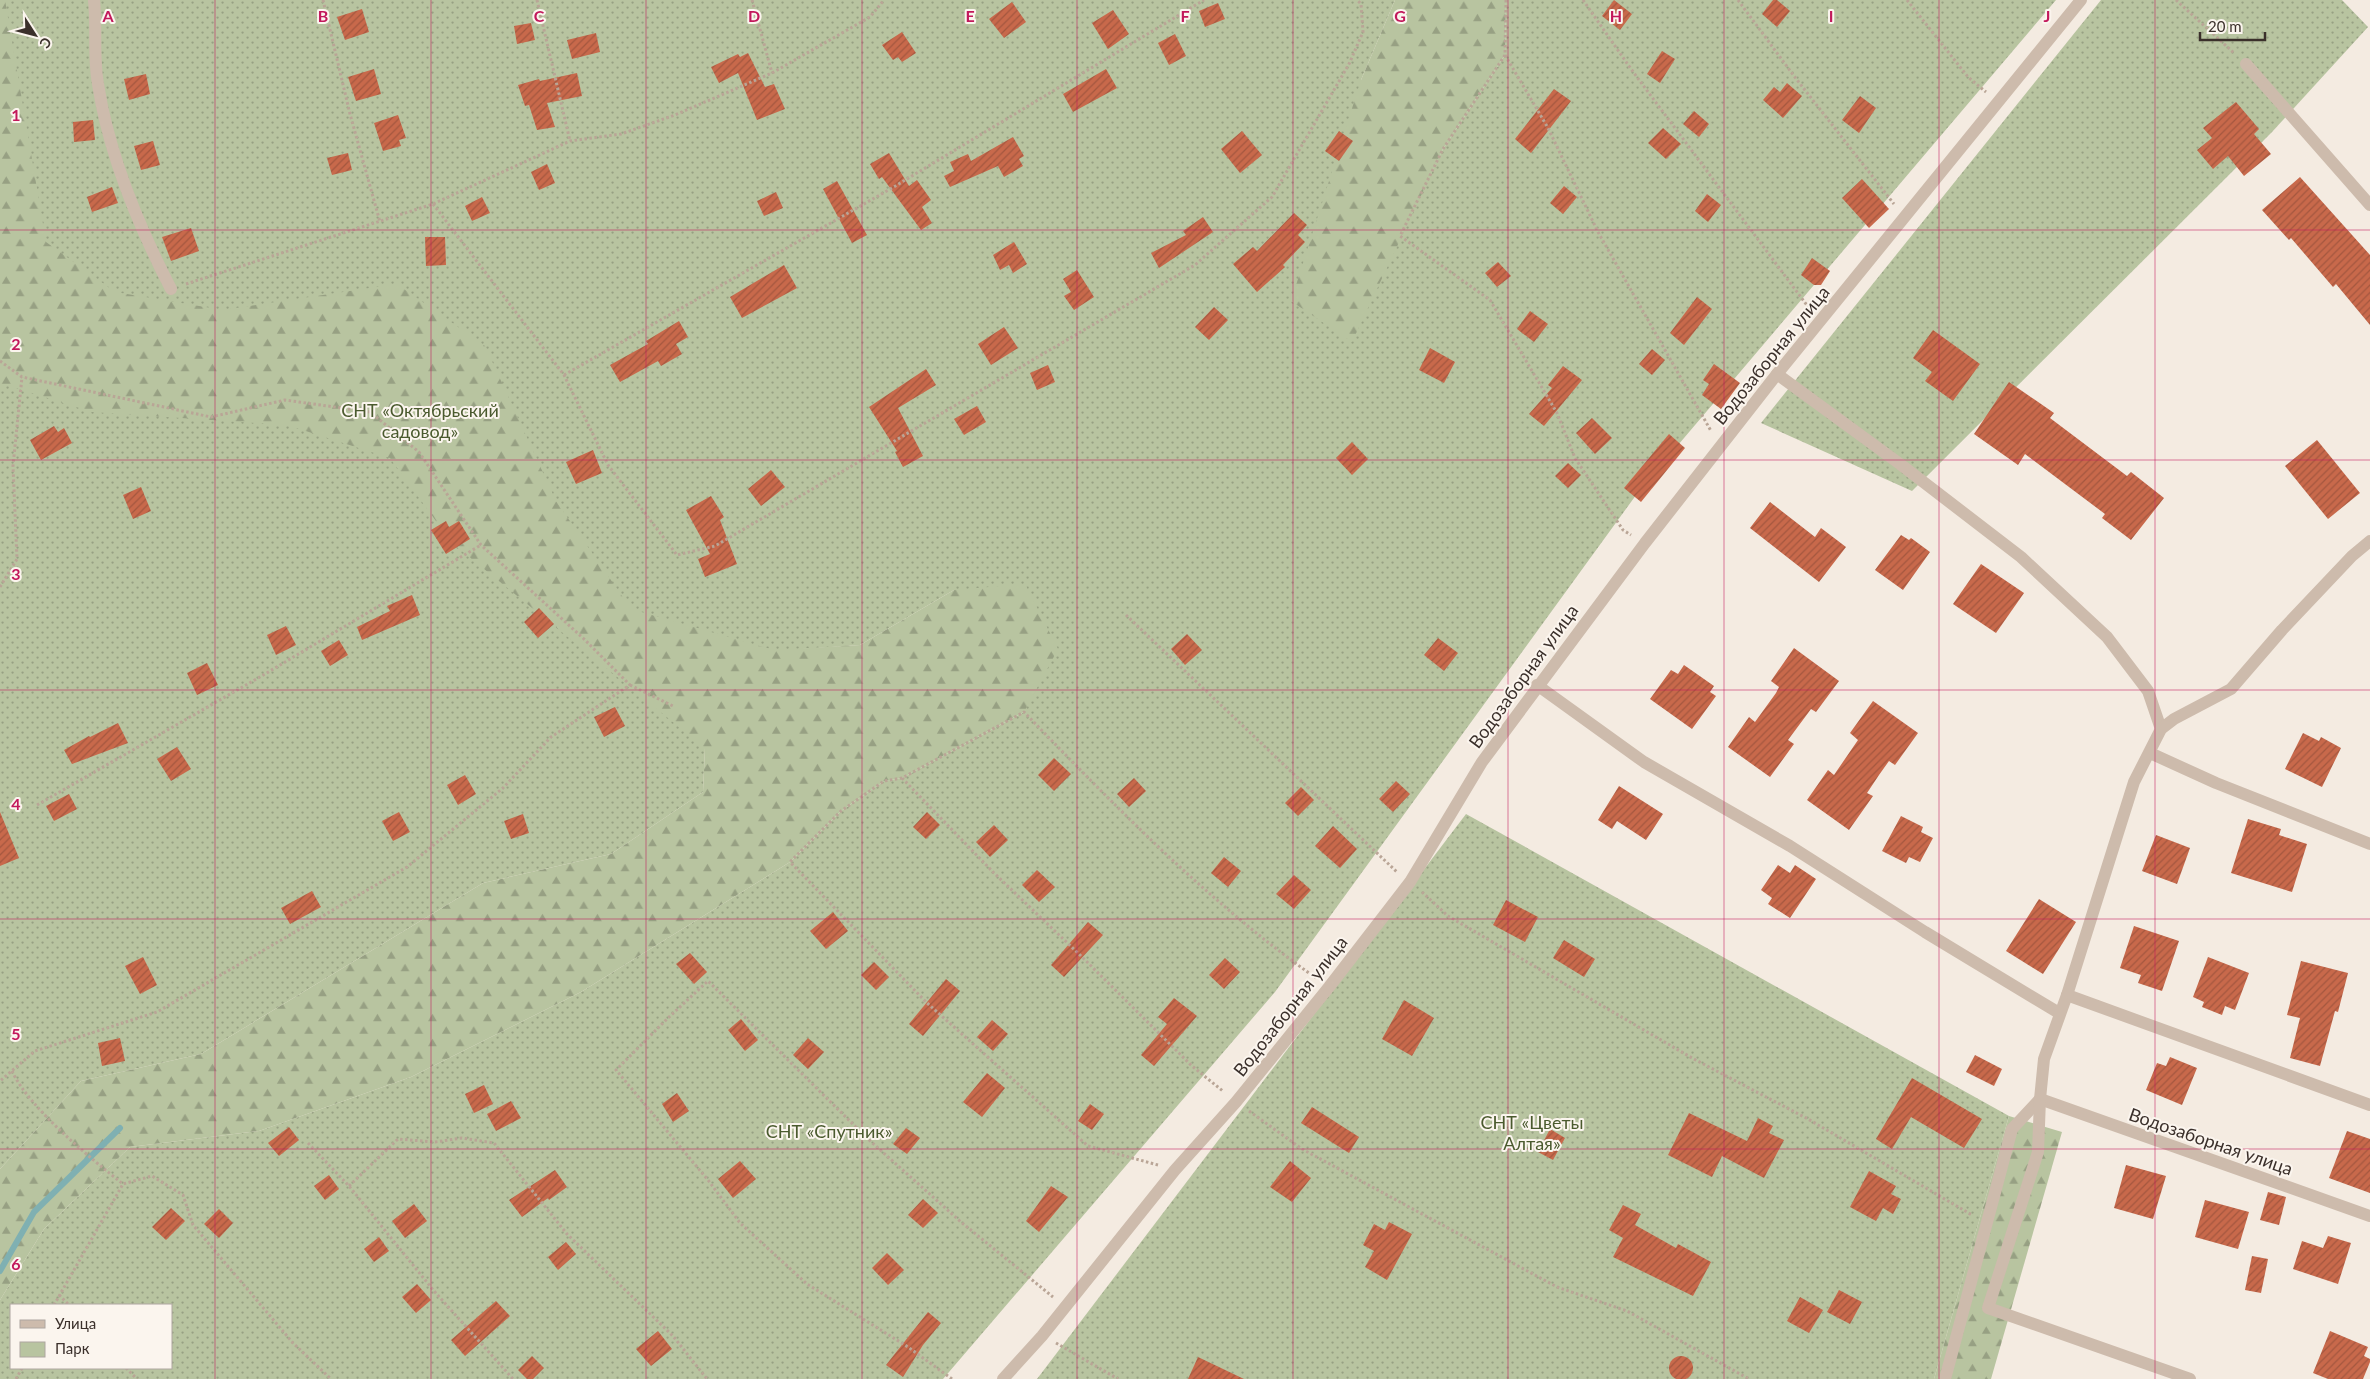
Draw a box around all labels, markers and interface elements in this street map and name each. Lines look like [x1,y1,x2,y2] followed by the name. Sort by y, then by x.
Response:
[101,6,114,25] text: A
[318,6,328,25] text: B
[534,6,545,25] text: C
[748,6,760,25] text: D
[965,6,975,25] text: E
[1180,6,1190,25] text: F
[1394,6,1406,25] text: G
[1610,6,1622,25] text: H
[1829,6,1833,25] text: I
[2044,6,2050,25] text: J
[10,10,60,60] north arrow
[2200,10,2265,42] scale bar
[2208,17,2242,35] text: 20 m
[36,34,56,52] text: С
[11,105,21,124] text: 1
[1708,281,1834,429] street label: Водозаборная улица
[11,334,21,353] text: 2
[341,399,499,442] park label: СНТ «Октябрьский садовод»
[11,564,21,583] text: 3
[1464,600,1582,752] street label: Водозаборная улица
[11,794,21,813] text: 4
[1228,931,1352,1081] street label: Водозаборная улица
[11,1024,21,1043] text: 5
[2126,1103,2296,1179] street label: Водозаборная улица
[1481,1111,1584,1154] park label: СНТ «Цветы Алтая»
[766,1120,892,1142] park label: СНТ «Спутник»
[11,1254,21,1273] text: 6
[10,1304,172,1369] legend
[55,1314,96,1332] text: Улица
[55,1339,90,1357] text: Парк

